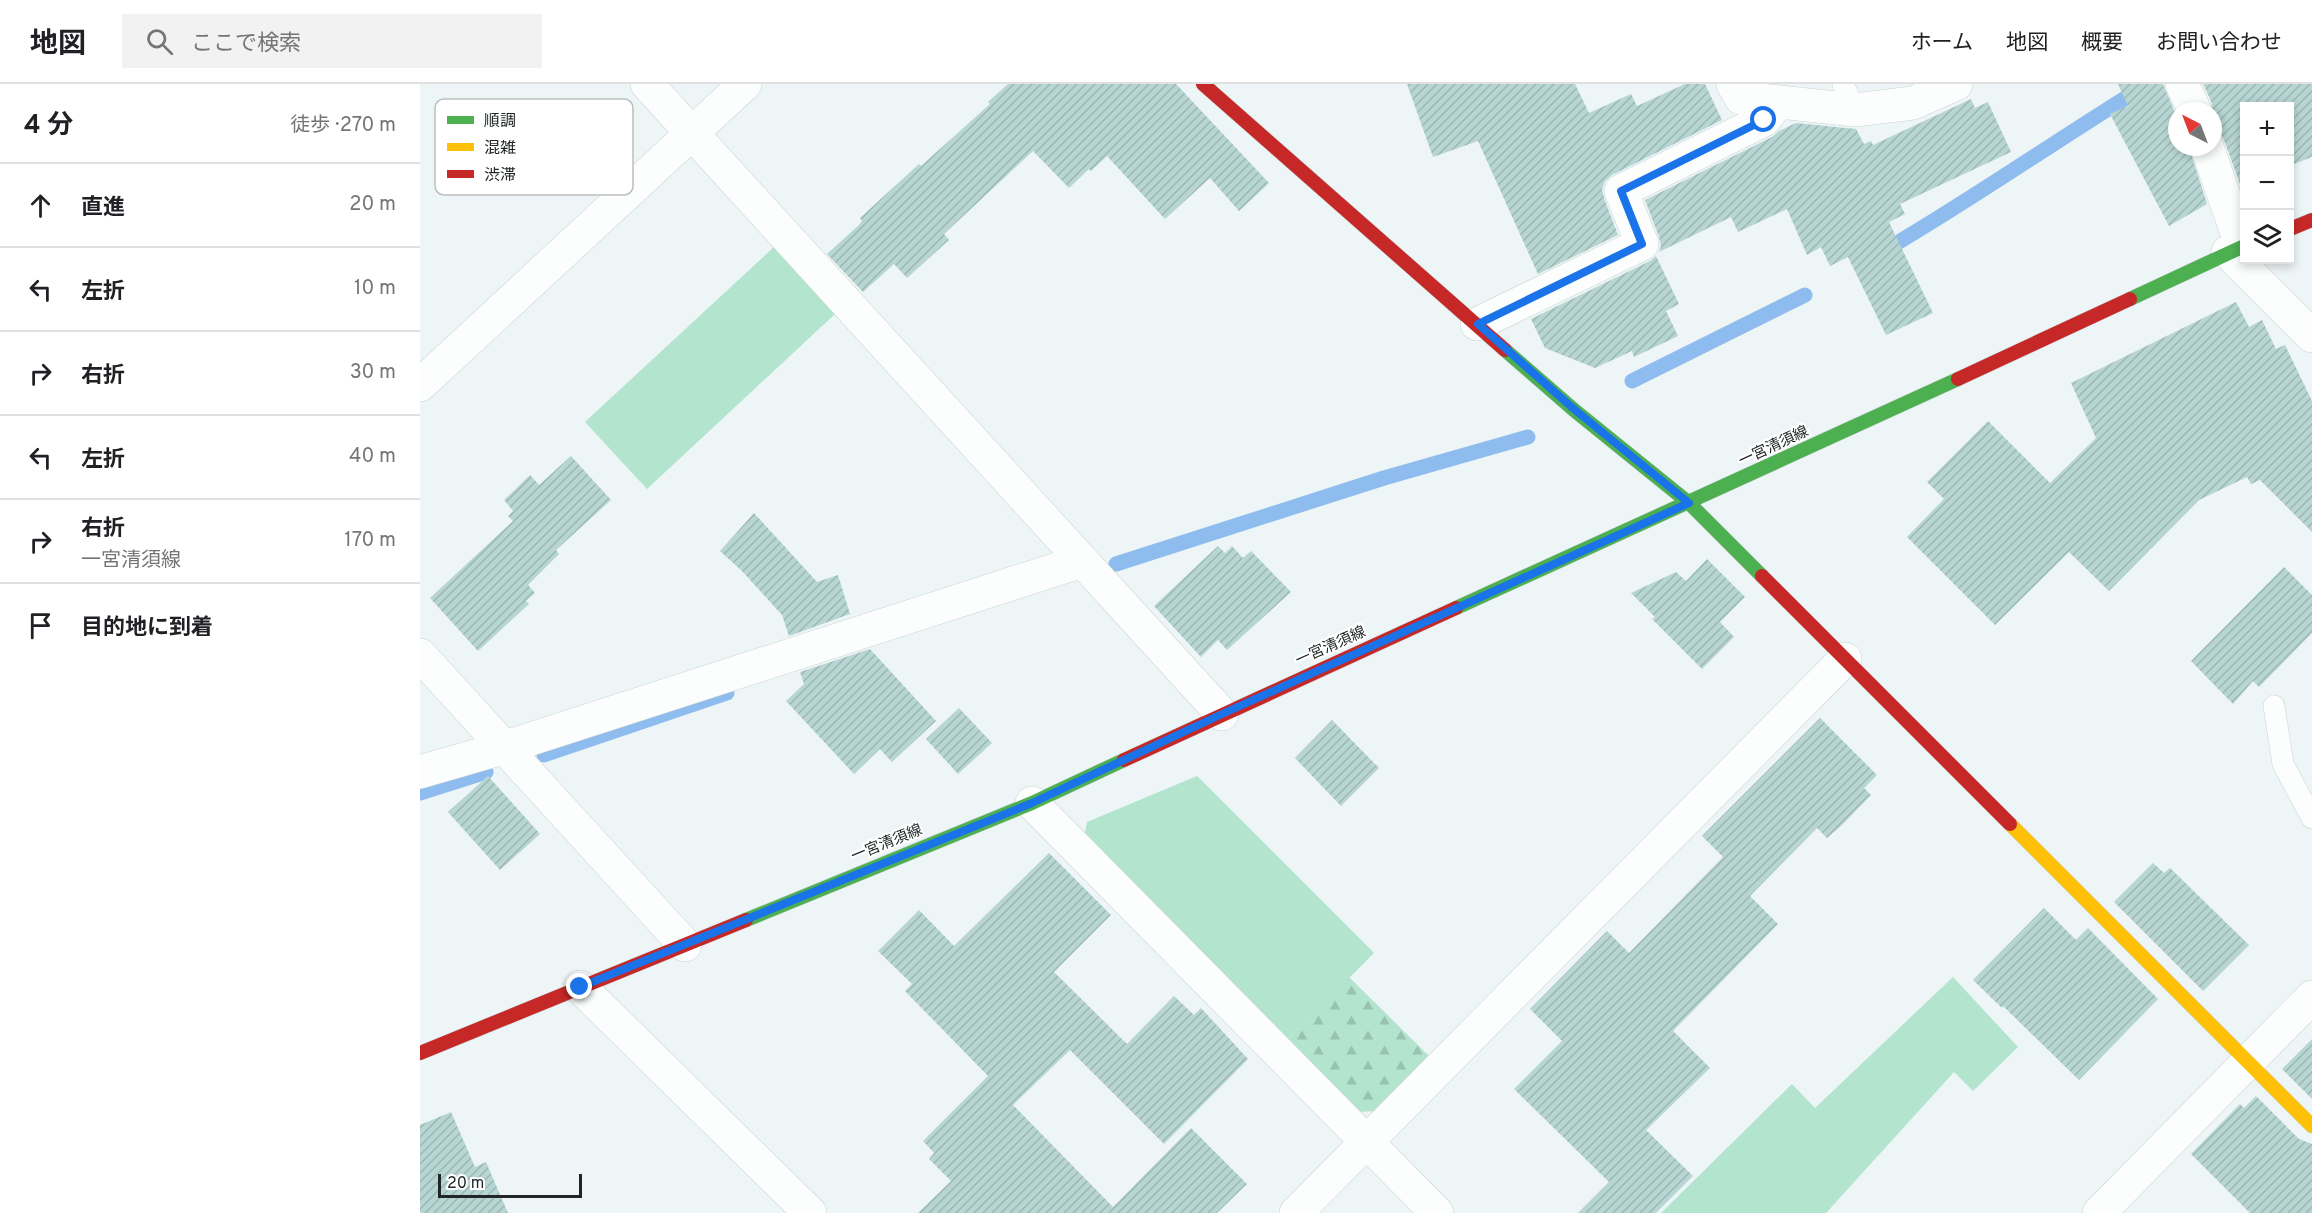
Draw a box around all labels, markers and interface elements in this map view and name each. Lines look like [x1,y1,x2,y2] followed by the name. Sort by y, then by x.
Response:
[122,14,542,68] search box
[143,25,176,58] icon: search
[30,27,86,63] text: 地図
[1911,30,1973,57] text: ホーム
[2006,30,2048,57] text: 地図
[2081,30,2123,57] text: 概要
[2156,30,2282,57] text: お問い合わせ
[191,31,301,58] text: ここで検索
[435,99,633,195] legend
[2168,102,2222,156] north arrow
[2240,102,2294,264] map controls
[2240,102,2294,156] button: +
[1750,106,1776,132] route start
[24,110,73,143] text: 4 分
[484,112,516,132] text: 順調
[290,113,396,139] text: 徒歩 · 270 m
[484,139,516,159] text: 混雑
[2240,156,2294,210] button: −
[484,166,516,186] text: 渋滞
[24,189,57,222] icon: ahead
[349,192,396,218] text: 20 m
[81,195,125,222] text: 直進
[2240,210,2294,264] button: layers
[24,273,57,306] icon: left
[354,276,396,302] text: 10 m
[81,279,125,306] text: 左折
[24,357,57,390] icon: right
[350,360,396,386] text: 30 m
[81,363,125,390] text: 右折
[1736,423,1812,471] street label: 一宮清須線
[24,441,57,474] icon: left
[349,444,396,470] text: 40 m
[81,447,125,474] text: 左折
[81,516,125,543] text: 右折
[24,525,57,558] icon: right
[344,528,396,554] text: 170 m
[81,548,181,574] text: 一宮清須線
[24,609,57,642] icon: arrive
[81,615,213,642] text: 目的地に到着
[1293,623,1369,671] street label: 一宮清須線
[849,821,925,867] street label: 一宮清須線
[566,973,592,999] route end
[438,1171,582,1198] scale bar
[447,1174,484,1194] text: 20 m

